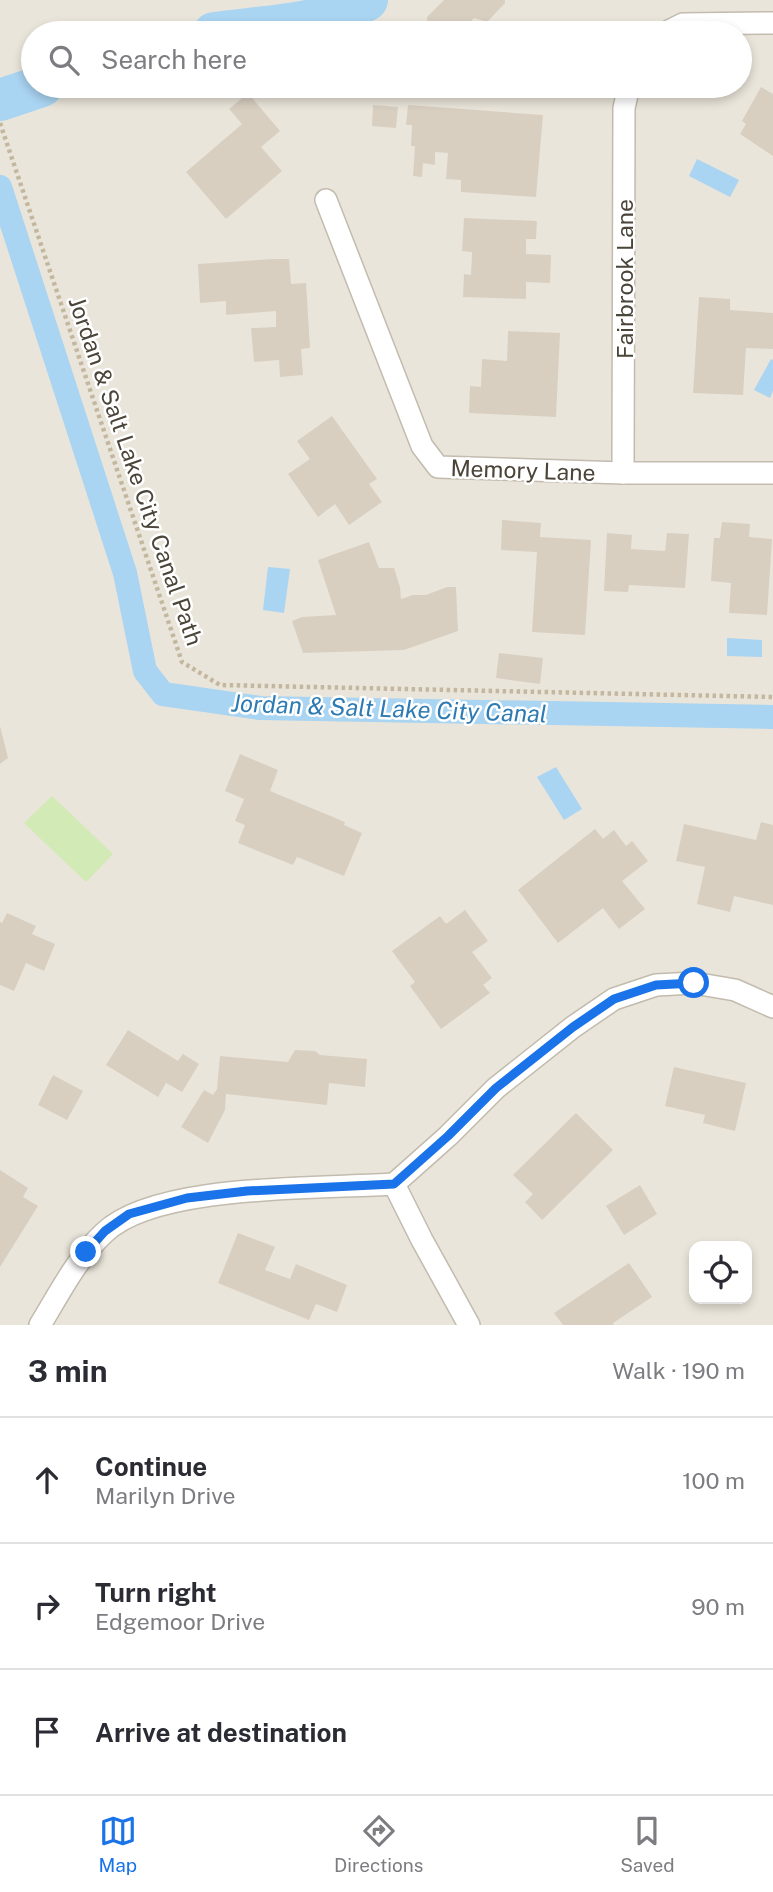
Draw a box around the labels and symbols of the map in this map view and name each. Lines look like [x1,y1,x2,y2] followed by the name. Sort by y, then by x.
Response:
[611,199,638,359] street label: Fairbrook Lane
[63,293,209,649] street label: Jordan & Salt Lake City Canal Path
[450,454,596,486] street label: Memory Lane
[231,688,547,728] water label: Jordan & Salt Lake City Canal
[678,967,709,998] route start
[70,1236,101,1267] route end

